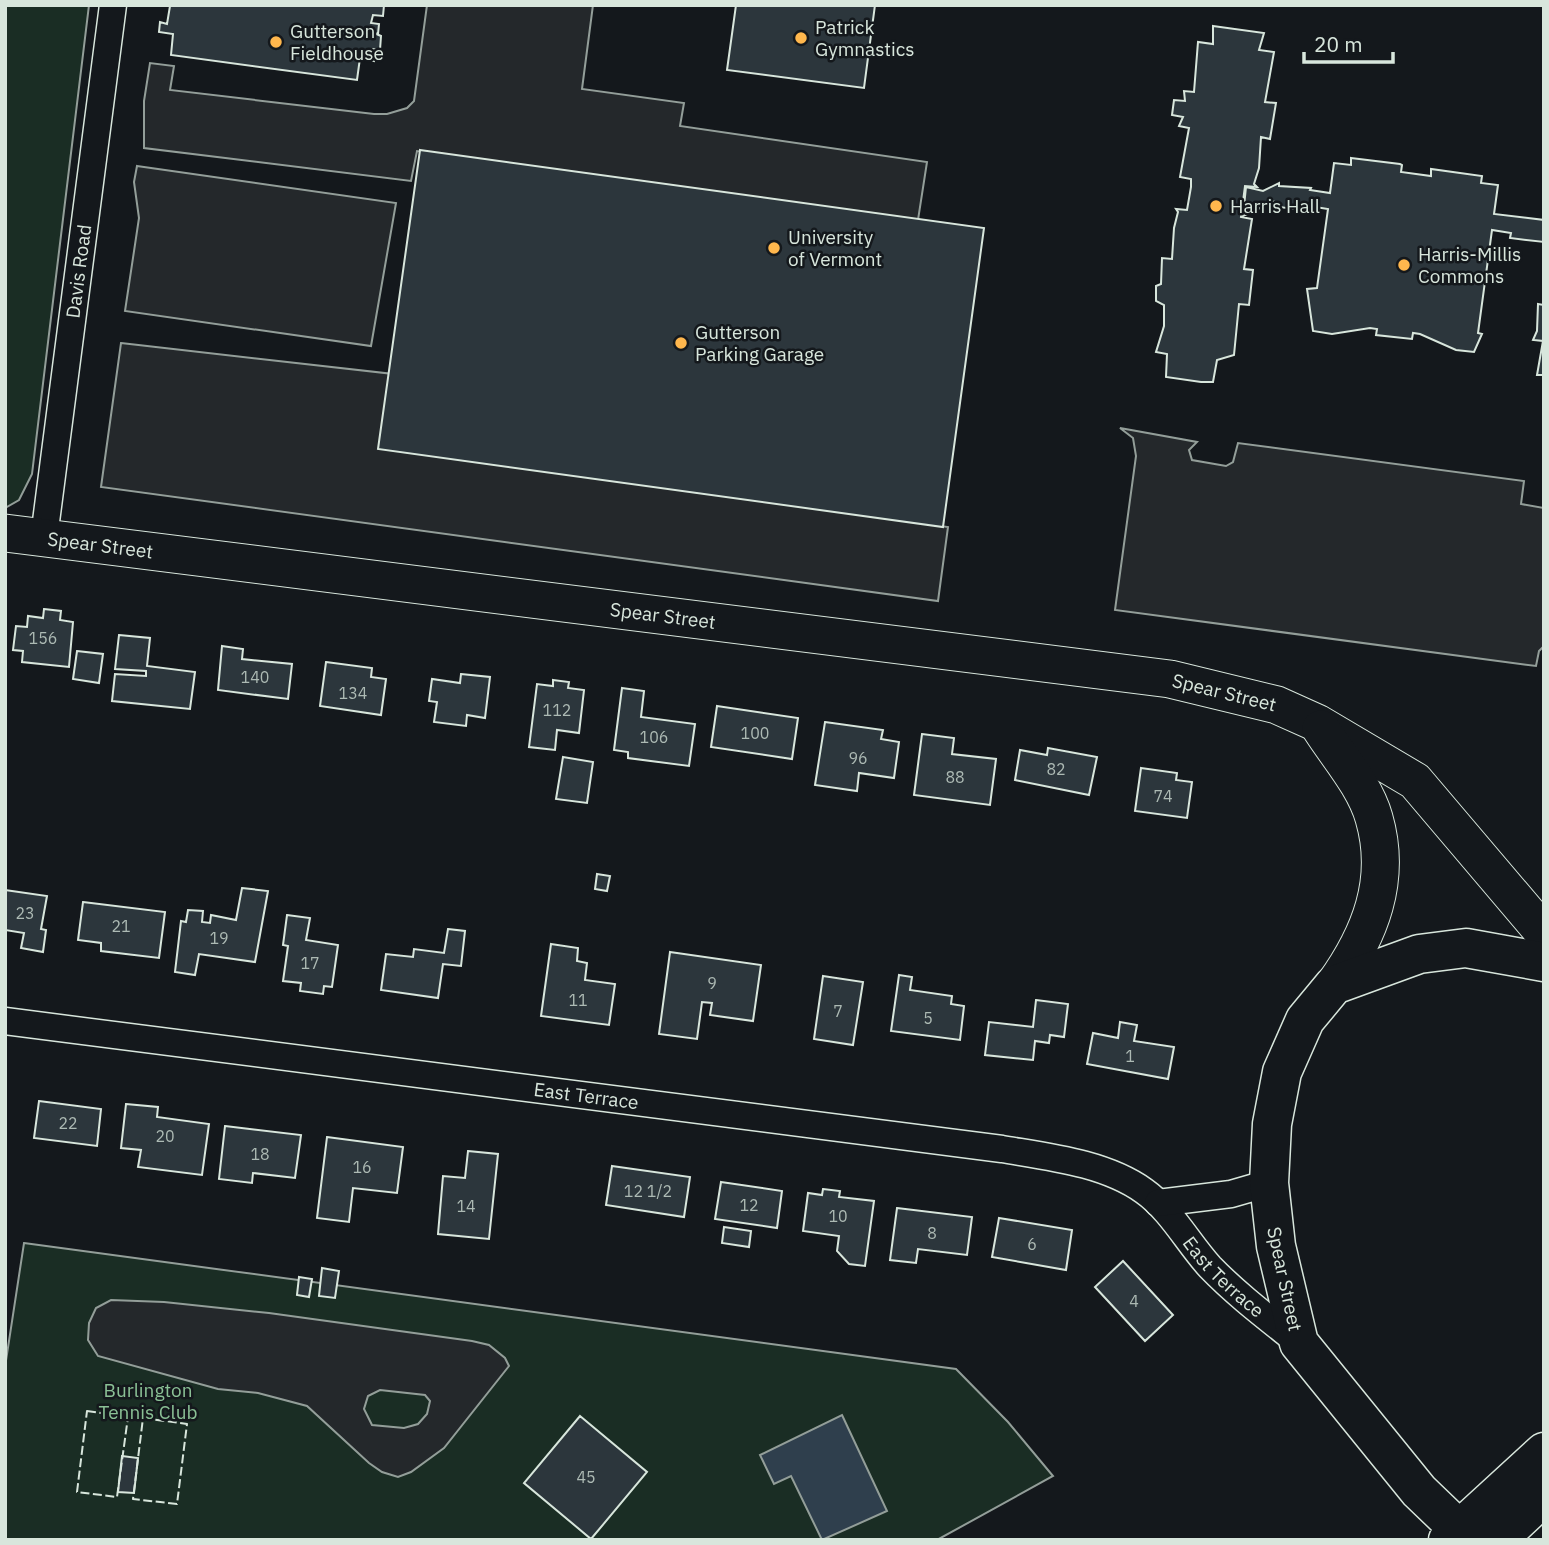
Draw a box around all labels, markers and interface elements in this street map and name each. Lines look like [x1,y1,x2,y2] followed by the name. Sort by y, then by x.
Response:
[815,15,915,61] place label: Patrick Gymnastics
[290,19,384,65] place label: Gutterson Fieldhouse
[1304,21,1393,65] scale bar
[793,30,809,46] marker: Patrick Gymnastics
[1314,30,1363,58] text: 20 m
[268,34,284,50] marker: Gutterson Fieldhouse
[1230,194,1320,218] place label: Harris Hall
[1208,198,1224,214] marker: Harris Hall
[61,223,96,320] street label: Davis Road
[788,225,882,271] place label: University of Vermont
[766,240,782,256] marker: University of Vermont
[1418,242,1521,288] place label: Harris-Millis Commons
[1396,257,1412,273] marker: Harris-Millis Commons
[695,320,824,366] place label: Gutterson Parking Garage
[673,335,689,351] marker: Gutterson Parking Garage
[46,526,154,563] street label: Spear Street
[609,597,717,634] street label: Spear Street
[29,628,57,648] house number: 156
[241,667,269,687] house number: 140
[1170,668,1279,716] street label: Spear Street
[339,683,367,703] house number: 134
[543,700,571,720] house number: 112
[741,723,769,743] house number: 100
[640,727,668,747] house number: 106
[848,748,868,768] house number: 96
[1046,759,1066,779] house number: 82
[945,767,965,787] house number: 88
[1153,786,1173,806] house number: 74
[15,903,35,923] house number: 23
[111,916,131,936] house number: 21
[209,928,229,948] house number: 19
[300,953,320,973] house number: 17
[707,973,717,993] house number: 9
[568,990,588,1010] house number: 11
[833,1001,843,1021] house number: 7
[923,1008,933,1028] house number: 5
[1125,1046,1135,1066] house number: 1
[532,1077,640,1114] street label: East Terrace
[58,1113,78,1133] house number: 22
[155,1126,175,1146] house number: 20
[250,1144,270,1164] house number: 18
[352,1157,372,1177] house number: 16
[624,1181,672,1201] house number: 12 1/2
[739,1195,759,1215] house number: 12
[456,1196,476,1216] house number: 14
[828,1206,848,1226] house number: 10
[927,1223,937,1243] house number: 8
[1262,1225,1308,1333] street label: Spear Street
[1178,1231,1269,1322] street label: East Terrace
[1027,1234,1037,1254] house number: 6
[1129,1291,1139,1311] house number: 4
[99,1378,197,1424] park label: Burlington Tennis Club
[576,1467,596,1487] house number: 45

